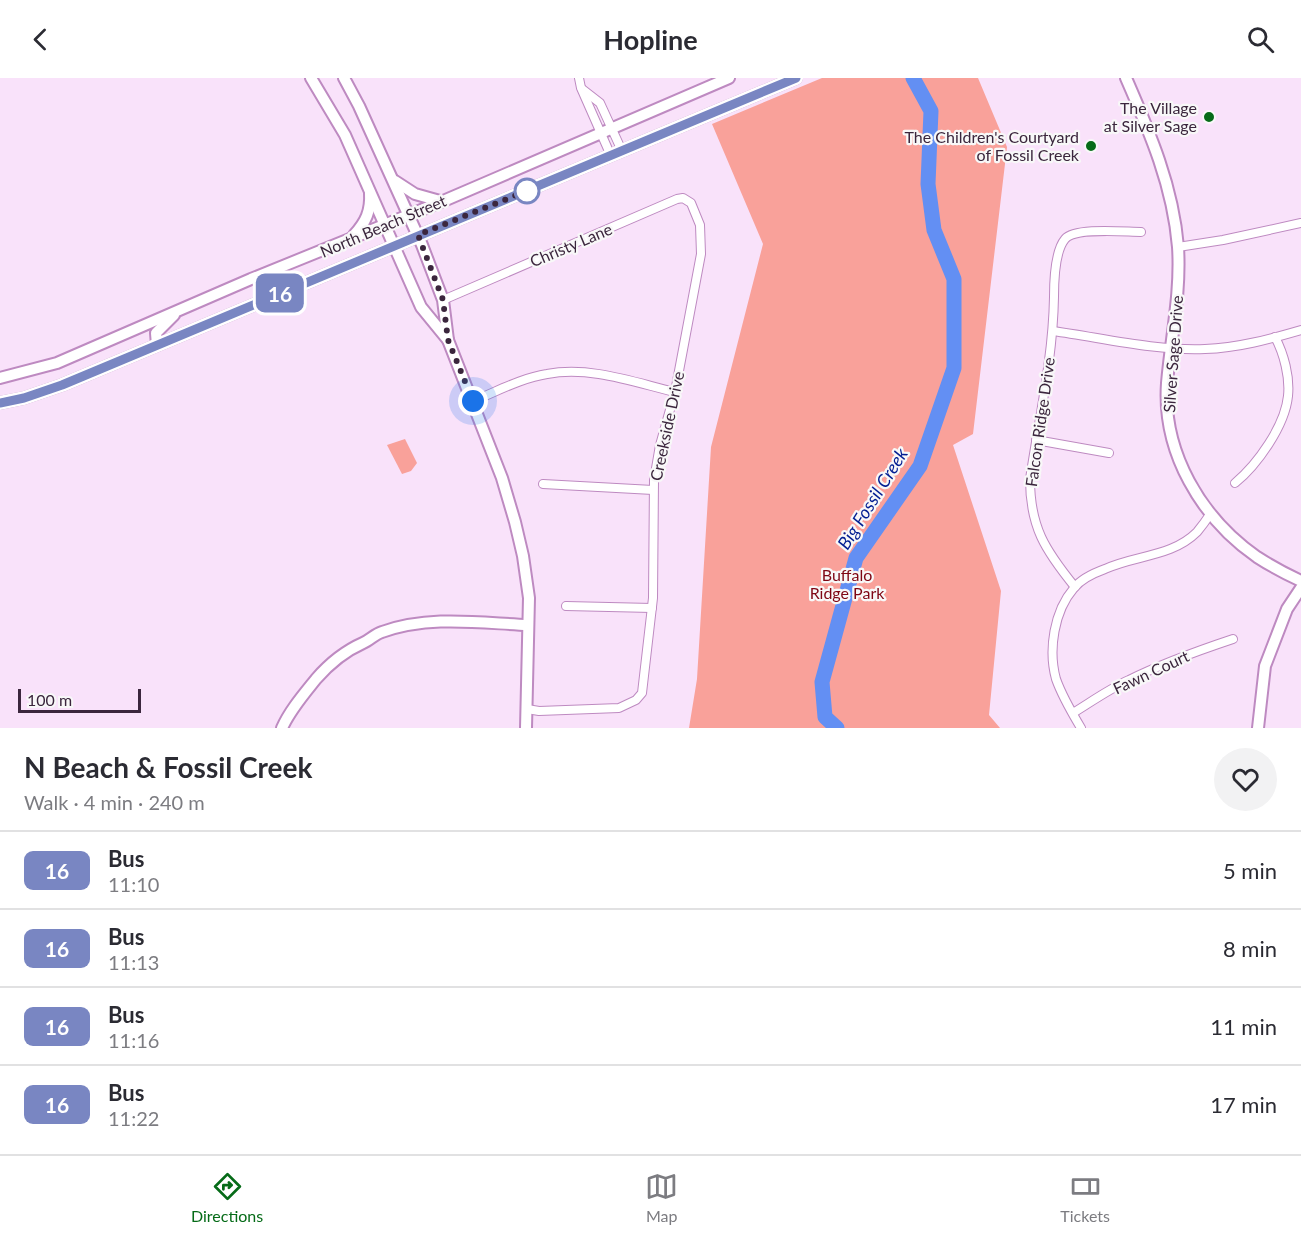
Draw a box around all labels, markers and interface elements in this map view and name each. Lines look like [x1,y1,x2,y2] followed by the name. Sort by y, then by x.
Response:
[24,23,57,56] icon: back
[603,23,698,56] text: Hopline
[1244,23,1277,56] icon: search
[1104,98,1197,135] place label: The Village at Silver Sage
[1202,110,1216,124] marker: The Village at Silver Sage
[905,127,1080,164] place label: The Children's Courtyard of Fossil Creek
[1084,139,1098,153] marker: The Children's Courtyard of Fossil Creek
[514,178,540,204] unlabelled marker
[317,190,449,261] street label: North Beach Street
[527,219,615,270] street label: Christy Lane
[253,274,307,312] line badge: 16
[268,281,292,306] text: 16
[1159,295,1186,413] street label: Silver Sage Drive
[1021,356,1058,488] street label: Falcon Ridge Drive
[646,369,687,482] street label: Creekside Drive
[458,386,488,416] your location
[832,443,912,553] water label: Big Fossil Creek
[810,565,885,602] park label: Buffalo Ridge Park
[1110,646,1192,697] street label: Fawn Court
[18,686,141,714] scale bar
[27,690,72,709] text: 100 m
[1214,748,1277,811] button: heart
[24,750,312,784] text: N Beach & Fossil Creek
[24,790,205,814] text: Walk · 4 min · 240 m
[108,845,144,872] text: Bus
[1223,857,1277,884] text: 5 min
[45,858,69,883] text: 16
[108,872,159,896] text: 11:10
[108,923,144,950] text: Bus
[1223,935,1277,962] text: 8 min
[45,936,69,961] text: 16
[108,950,159,974] text: 11:13
[108,1001,144,1028] text: Bus
[1210,1013,1277,1040] text: 11 min
[45,1014,69,1039] text: 16
[108,1028,159,1052] text: 11:16
[108,1079,144,1106] text: Bus
[1210,1091,1277,1118] text: 17 min
[45,1092,69,1117] text: 16
[108,1106,159,1130] text: 11:22
[191,1170,263,1225] tab: Directions
[645,1170,678,1225] tab: Map
[1060,1170,1110,1225] tab: Tickets

